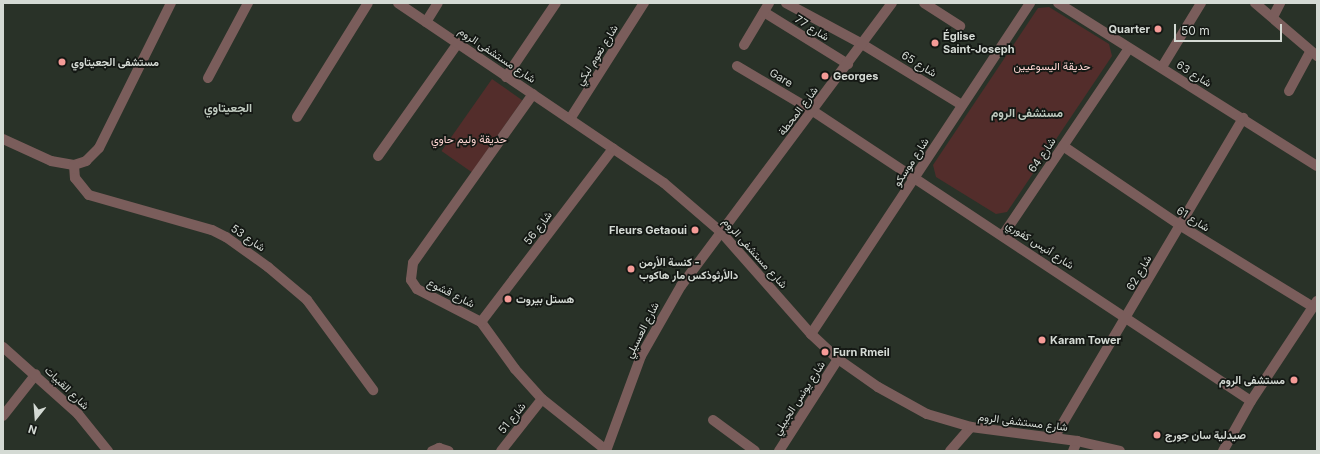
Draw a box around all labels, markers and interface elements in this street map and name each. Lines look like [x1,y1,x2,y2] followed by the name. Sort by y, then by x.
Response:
[792,12,832,44] street label: شارع 77
[1176,16,1284,42] scale bar
[573,22,621,88] street label: شارع نعوم لبكي
[1109,22,1150,36] place label: Quarter
[1181,23,1210,38] text: 50 m
[456,24,538,86] street label: شارع مستشفى الروم
[1153,24,1163,34] marker: Quarter
[943,30,1015,56] place label: Église Saint-Joseph
[930,38,940,48] marker: Église Saint-Joseph
[899,48,939,80] street label: شارع 65
[71,55,159,69] place label: مستشفى الجعيتاوي
[56,56,68,68] marker: مستشفى الجعيتاوي
[1174,58,1214,90] street label: شارع 63
[1013,59,1091,73] park label: حديقة اليسوعيين
[767,66,795,90] street label: Gare
[833,69,878,83] place label: Georges
[820,71,830,81] marker: Georges
[775,84,821,138] street label: شارع المحطة
[204,101,252,115] district label: الجعيتاوي
[991,106,1063,120] district label: مستشفى الروم
[431,132,507,146] park label: حديقة وليم حاوي
[890,135,932,189] street label: شارع موسكو
[1026,135,1058,175] street label: شارع 64
[1174,204,1212,234] street label: شارع 61
[521,209,555,247] street label: شارع 56
[720,215,790,291] street label: شارع مستشفى الروم
[1004,218,1076,272] street label: شارع أنيس كفوري
[228,222,268,254] street label: شارع 53
[609,223,687,237] place label: Fleurs Getaoui
[690,225,700,235] marker: Fleurs Getaoui
[1124,253,1154,293] street label: شارع 62
[639,256,738,282] place label: كنسة الأرمن - دالأرثوذكس مار هاكوب
[626,264,636,274] marker: كنسة الأرمن - دالأرثوذكس مار هاكوب
[425,275,477,311] street label: شارع قشوع
[516,292,574,306] place label: هستل بيروت
[503,294,513,304] marker: هستل بيروت
[622,300,662,360] street label: شارع العسيلي
[1050,333,1121,347] place label: Karam Tower
[1037,335,1047,345] marker: Karam Tower
[833,345,890,359] place label: Furn Rmeil
[820,347,830,357] marker: Furn Rmeil
[770,359,828,437] street label: شارع يونس الجبيلي
[42,364,92,412] street label: شارع القبيات
[1219,373,1285,387] place label: مستشفى الروم
[1288,374,1300,386] marker: مستشفى الروم
[16,398,56,438] north arrow
[495,400,529,436] street label: شارع 51
[977,410,1069,434] street label: شارع مستشفى الروم
[26,422,39,437] text: N
[1165,428,1246,442] place label: صيدلية سان جورج
[1152,430,1162,440] marker: صيدلية سان جورج

